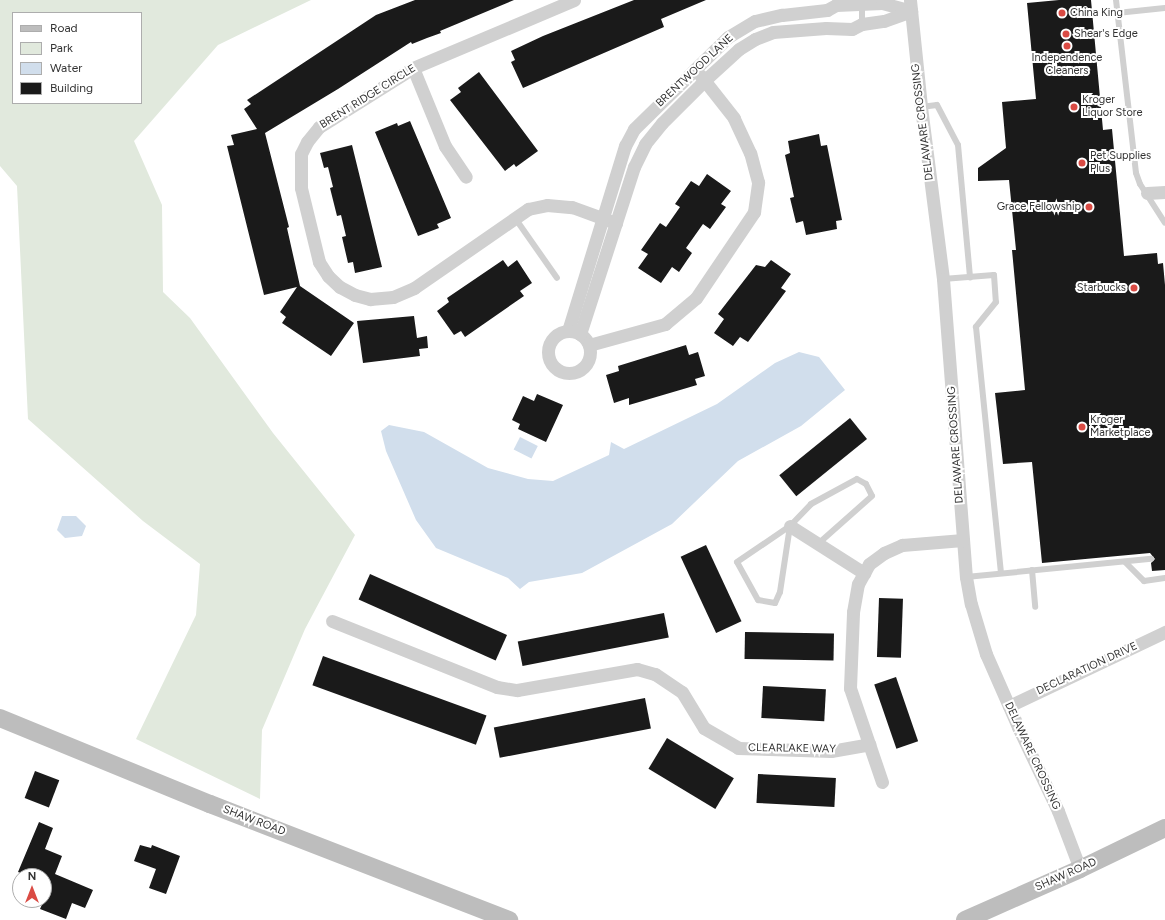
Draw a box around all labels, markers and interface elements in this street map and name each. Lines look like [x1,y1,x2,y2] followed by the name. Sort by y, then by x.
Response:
[1070,6,1123,20] place label: China King
[1057,8,1067,18] marker: China King
[12,12,142,104] legend
[50,21,78,35] text: Road
[1074,27,1138,41] place label: Shear's Edge
[1061,29,1071,39] marker: Shear's Edge
[654,32,736,110] street label: BRENTWOOD LANE
[50,41,73,55] text: Park
[1062,41,1072,51] marker: Independence Cleaners
[1032,52,1102,78] place label: Independence Cleaners
[50,61,82,75] text: Water
[318,62,418,132] street label: BRENT RIDGE CIRCLE
[909,63,937,181] street label: DELAWARE CROSSING
[50,81,93,95] text: Building
[1082,94,1143,120] place label: Kroger Liquor Store
[1069,102,1079,112] marker: Kroger Liquor Store
[1090,150,1151,176] place label: Pet Supplies Plus
[1077,158,1087,168] marker: Pet Supplies Plus
[997,200,1081,214] place label: Grace Fellowship
[1084,202,1094,212] marker: Grace Fellowship
[1077,281,1126,295] place label: Starbucks
[1129,283,1139,293] marker: Starbucks
[945,386,967,504] street label: DELAWARE CROSSING
[1090,414,1151,440] place label: Kroger Marketplace
[1077,422,1087,432] marker: Kroger Marketplace
[1034,640,1140,698] street label: DECLARATION DRIVE
[1001,700,1063,812] street label: DELAWARE CROSSING
[748,742,836,756] street label: CLEARLAKE WAY
[221,803,287,839] street label: SHAW ROAD
[1033,856,1099,894] street label: SHAW ROAD
[12,868,52,908] north arrow
[28,870,36,883] text: N

